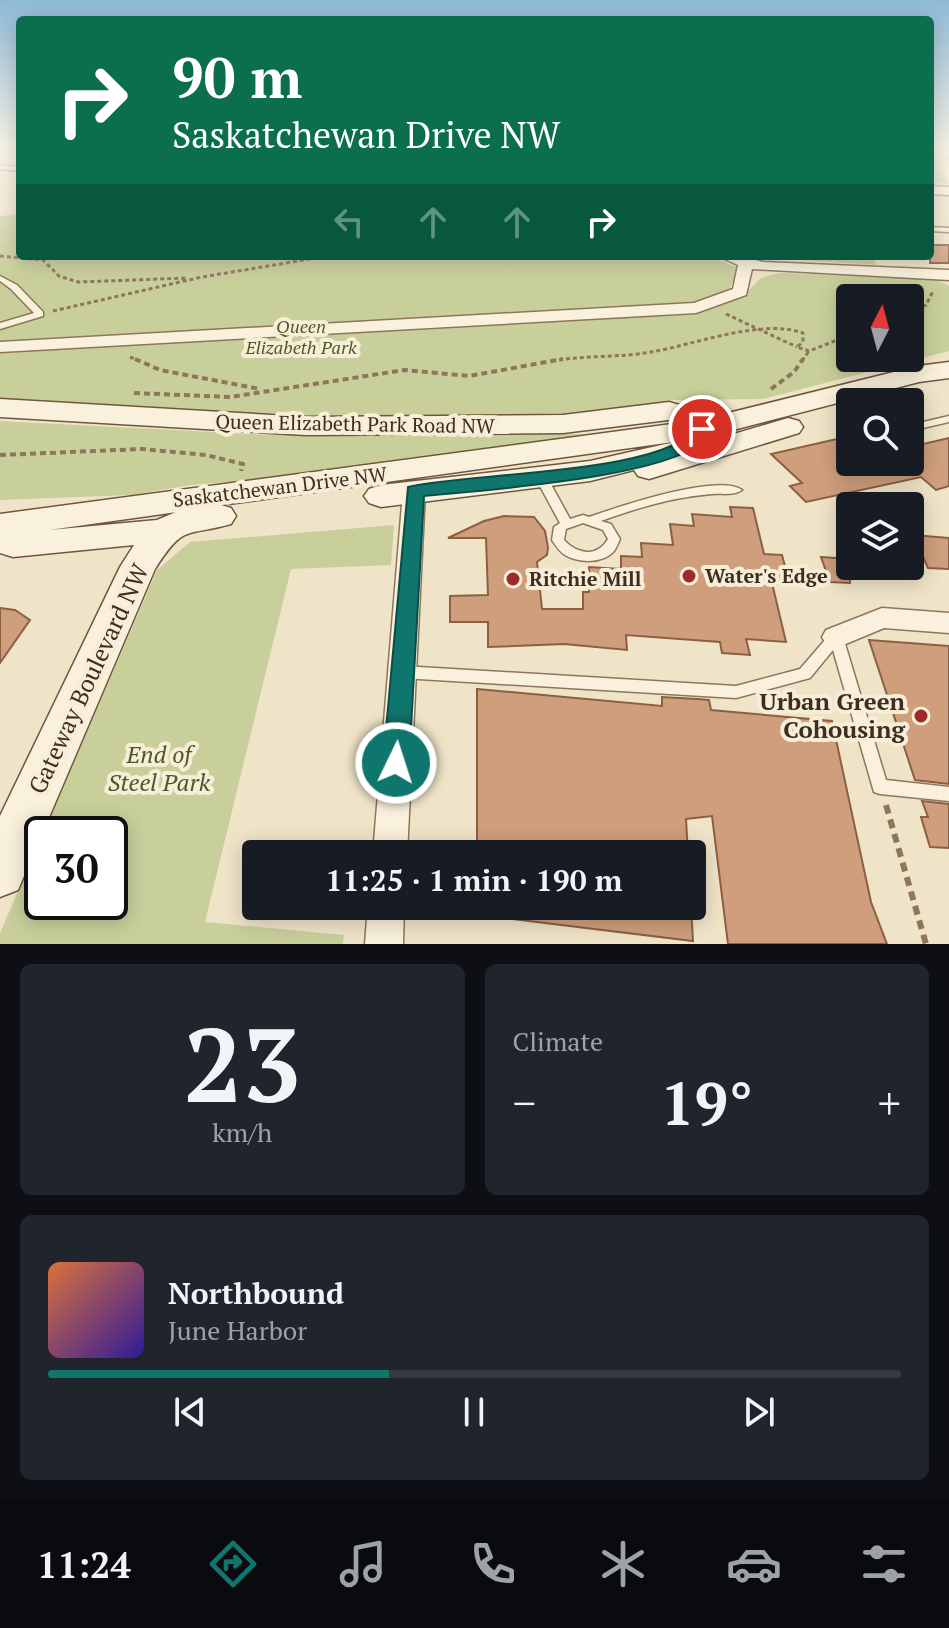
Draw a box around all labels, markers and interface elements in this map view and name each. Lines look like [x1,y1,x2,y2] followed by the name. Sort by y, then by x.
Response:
[172,40,302,114] text: 90 m
[40,48,144,152] icon: right
[172,111,560,158] text: Saskatchewan Drive NW
[327,200,371,244] icon: left
[411,200,455,244] icon: ahead
[495,200,539,244] icon: ahead
[579,200,623,244] icon: right
[836,284,924,372] north arrow
[836,284,924,580] map controls
[244,314,357,359] park label: Queen Elizabeth Park
[836,388,924,476] button: search
[668,395,736,463] pin
[680,407,724,451] icon: arrive
[215,408,495,439] street label: Queen Elizabeth Park Road NW
[171,460,389,513] street label: Saskatchewan Drive NW
[836,492,924,580] button: layers
[21,558,156,799] street label: Gateway Boulevard NW
[705,562,828,589] place label: Water's Edge
[529,565,642,592] place label: Ritchie Mill
[680,567,698,585] marker: Water's Edge
[504,570,522,588] marker: Ritchie Mill
[759,685,906,745] place label: Urban Green Cohousing
[912,707,930,725] marker: Urban Green Cohousing
[354,721,438,805] position arrow
[108,738,211,798] park label: End of Steel Park
[24,816,128,920] speed limit sign: 30
[326,860,622,900] text: 11:25 · 1 min · 190 m
[183,994,301,1132] text: 23
[513,1024,603,1058] text: Climate
[660,1063,753,1142] text: 19°
[513,1073,536,1132] text: −
[878,1073,901,1132] text: +
[212,1115,272,1149] text: km/h
[168,1273,344,1313] text: Northbound
[168,1313,307,1347] text: June Harbor
[168,1390,212,1434] icon: previous
[452,1390,496,1434] icon: pause
[737,1390,781,1434] icon: next
[205,1536,261,1592] icon: directions
[335,1536,391,1592] icon: music
[465,1536,521,1592] icon: phone
[595,1536,651,1592] icon: climate
[726,1536,782,1592] icon: car
[856,1536,912,1592] icon: filters
[37,1541,131,1588] text: 11:24

